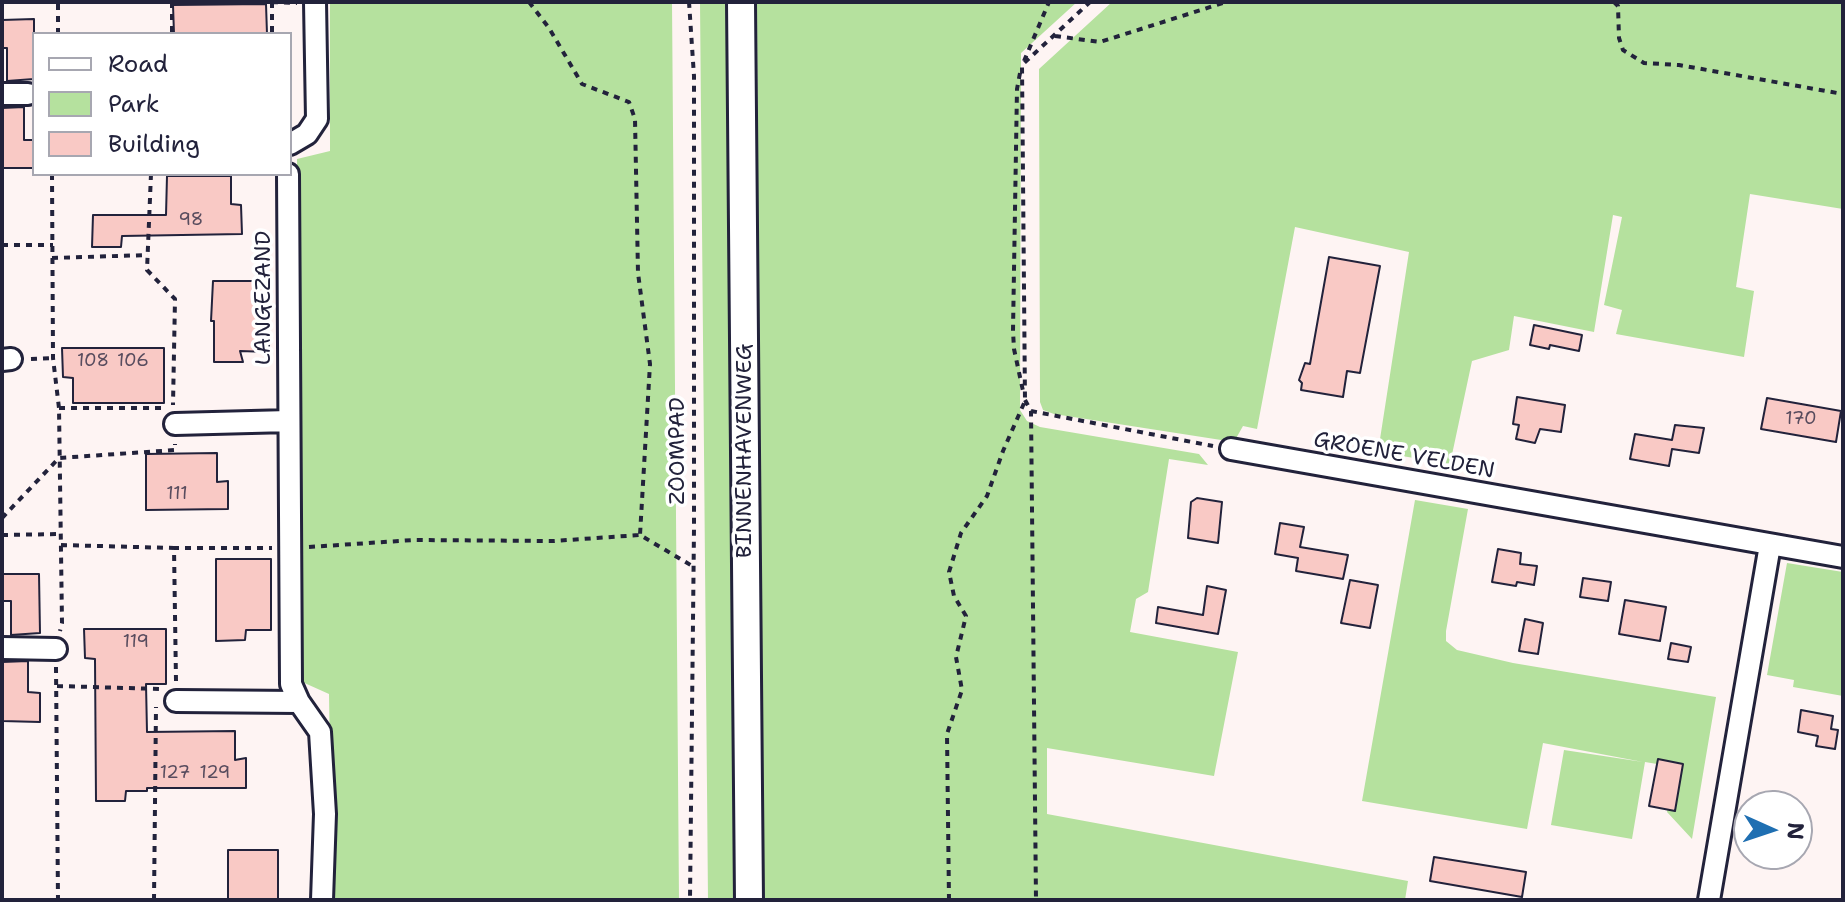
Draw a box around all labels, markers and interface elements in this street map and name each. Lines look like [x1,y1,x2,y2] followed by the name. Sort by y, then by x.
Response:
[32,32,292,176] legend
[108,48,168,80] text: Road
[108,88,160,120] text: Park
[108,128,200,160] text: Building
[179,209,203,231] house number: 98
[251,231,277,365] street label: LANGEZAND
[732,344,758,558] street label: BINNENHAVENWEG
[77,350,109,372] house number: 108
[117,350,149,372] house number: 106
[665,397,691,505] street label: ZOOMPAD
[1785,408,1817,430] house number: 170
[1312,427,1496,485] street label: GROENE VELDEN
[166,483,188,505] house number: 111
[123,631,149,653] house number: 119
[160,762,190,784] house number: 127
[200,762,230,784] house number: 129
[1733,790,1813,870] north arrow
[1781,822,1810,841] text: N

